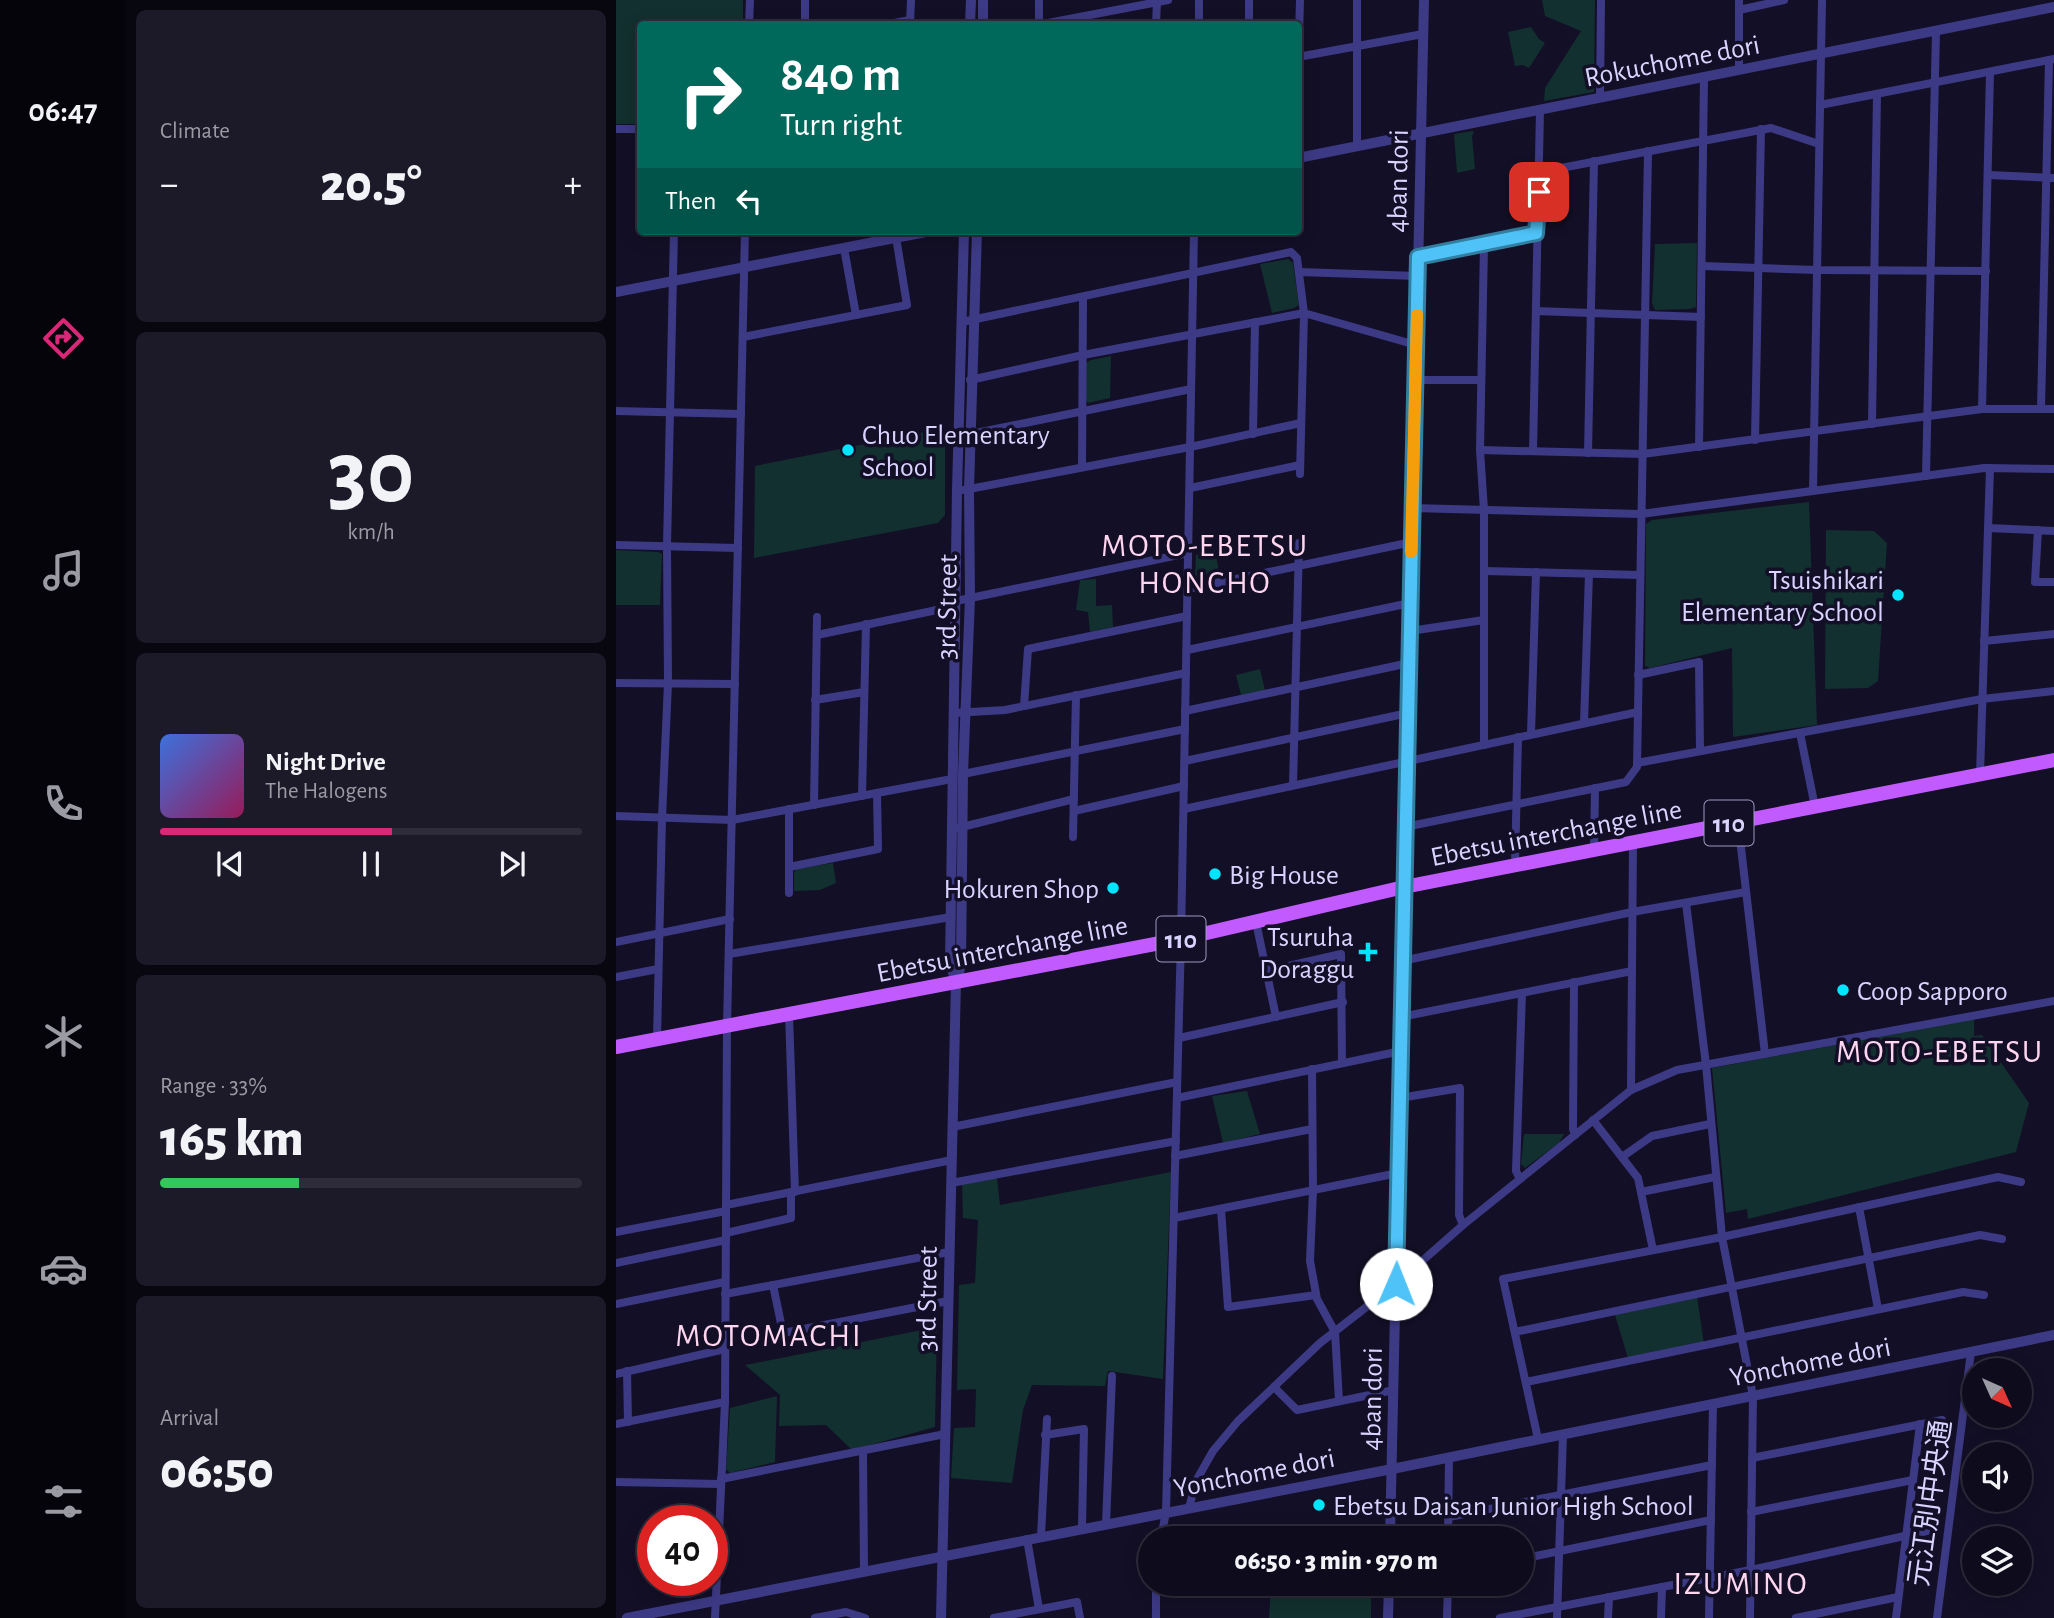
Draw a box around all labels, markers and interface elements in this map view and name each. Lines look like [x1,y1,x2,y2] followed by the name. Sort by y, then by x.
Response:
[1582,31,1762,93] street label: Rokuchome dori
[665,49,756,140] icon: right
[780,51,901,100] text: 840 m
[28,95,98,127] text: 06:47
[780,109,902,141] text: Turn right
[160,120,230,143] text: Climate
[1384,129,1414,233] street label: 4ban dori
[320,158,422,210] text: 20.5°
[1509,162,1569,222] pin
[160,166,178,204] text: −
[564,166,582,204] text: +
[1520,173,1558,211] icon: arrive
[730,182,768,220] icon: left
[665,188,716,214] text: Then
[39,314,88,363] icon: directions
[862,422,1050,482] place label: Chuo Elementary School
[328,428,414,519] text: 30
[840,442,856,458] marker: Chuo Elementary School
[347,521,395,544] text: km/h
[1101,530,1309,599] district label: MOTO-EBETSU HONCHO
[39,546,88,595] icon: music
[933,554,963,660] street label: 3rd Street
[1681,567,1884,627] place label: Tsuishikari Elementary School
[1890,587,1906,603] marker: Tsuishikari Elementary School
[265,749,386,775] text: Night Drive
[39,779,88,828] icon: phone
[265,780,387,803] text: The Halogens
[1428,796,1684,872] street label: Ebetsu interchange line
[1704,800,1754,846] road number: 110
[211,845,249,883] icon: previous
[352,845,390,883] icon: pause
[493,845,531,883] icon: next
[1229,862,1339,890] place label: Big House
[1207,866,1223,882] marker: Big House
[943,876,1099,904] place label: Hokuren Shop
[1105,880,1121,896] marker: Hokuren Shop
[874,912,1130,988] street label: Ebetsu interchange line
[1156,916,1206,962] road number: 110
[1259,924,1354,984] place label: Tsuruha Doraggu
[1360,944,1376,960] marker: Tsuruha Doraggu
[1857,978,2008,1006] place label: Coop Sapporo
[1835,982,1851,998] marker: Coop Sapporo
[39,1012,88,1061] icon: climate
[1836,1036,2044,1068] district label: MOTO-EBETSU
[160,1075,267,1098] text: Range · 33%
[160,1113,304,1165] text: 165 km
[39,1244,88,1293] icon: car
[913,1246,943,1352] street label: 3rd Street
[1359,1247,1433,1321] position arrow
[675,1320,863,1352] district label: MOTOMACHI
[1727,1334,1893,1392] street label: Yonchome dori
[1358,1347,1388,1451] street label: 4ban dori
[1962,1358,2032,1428] north arrow
[1962,1358,2032,1596] map controls
[160,1407,219,1430] text: Arrival
[1903,1418,1957,1588] street label: 元江別中央通
[1962,1442,2032,1512] button: sound
[160,1445,274,1497] text: 06:50
[1171,1445,1337,1503] street label: Yonchome dori
[39,1477,88,1526] icon: filters
[1333,1493,1694,1521] place label: Ebetsu Daisan Junior High School
[1311,1497,1327,1513] marker: Ebetsu Daisan Junior High School
[637,1505,728,1596] speed limit sign: 40
[1962,1526,2032,1596] button: layers
[1234,1548,1438,1574] text: 06:50 · 3 min · 970 m
[1674,1568,1808,1600] district label: IZUMINO

